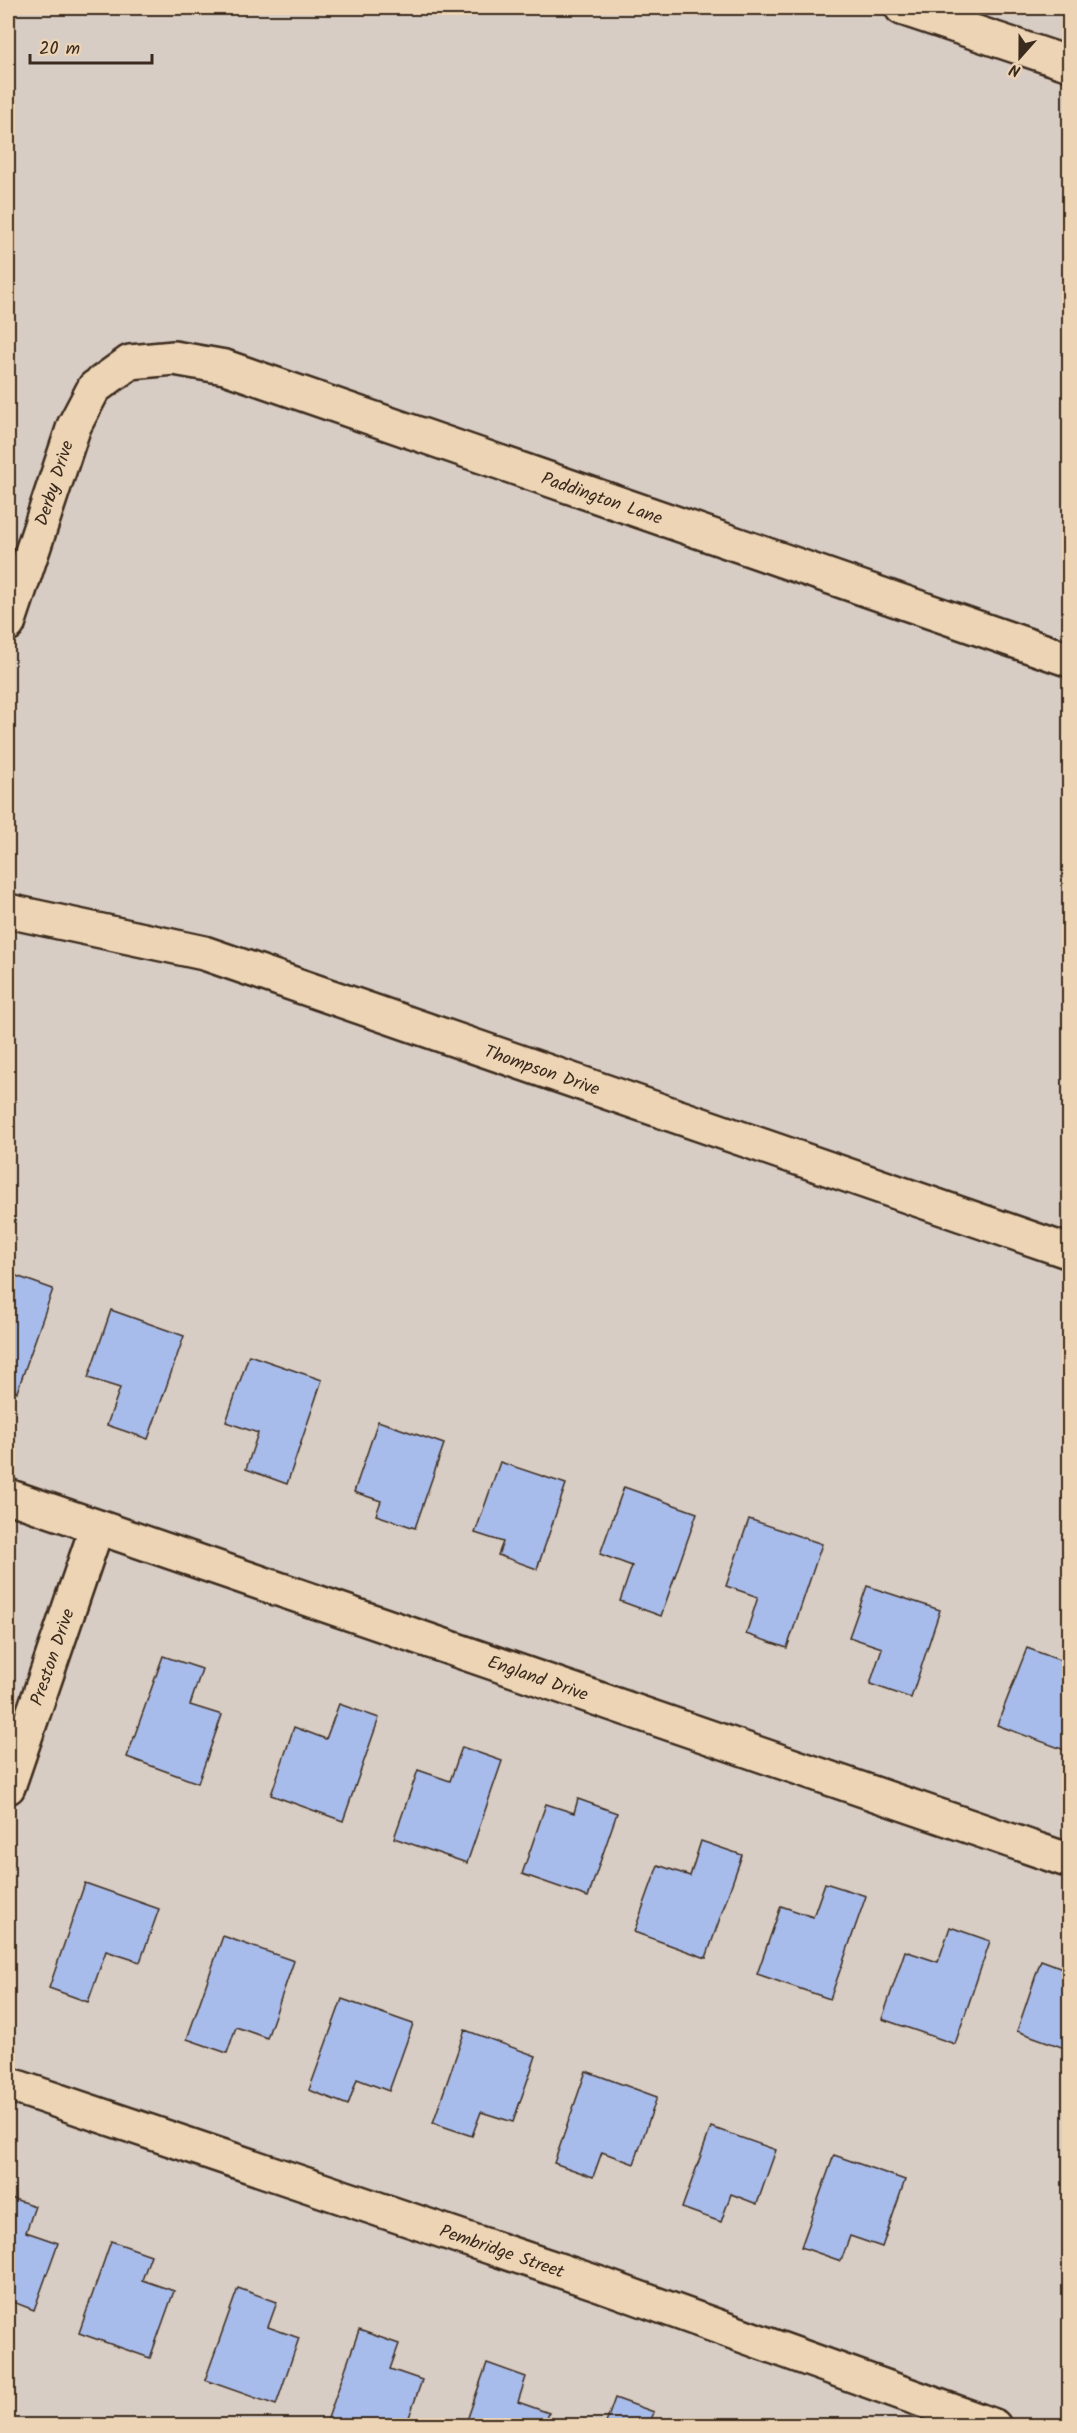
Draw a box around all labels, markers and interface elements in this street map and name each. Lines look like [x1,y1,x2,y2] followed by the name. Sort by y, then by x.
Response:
[30,27,152,65] scale bar
[990,27,1050,87] north arrow
[39,35,80,64] text: 20 m
[1006,56,1024,83] text: N
[28,437,83,530] street label: Derby Drive
[537,465,666,534] street label: Paddington Lane
[480,1038,603,1105] street label: Thompson Drive
[23,1605,84,1710] street label: Preston Drive
[483,1649,592,1710] street label: England Drive
[435,2217,569,2288] street label: Pembridge Street

